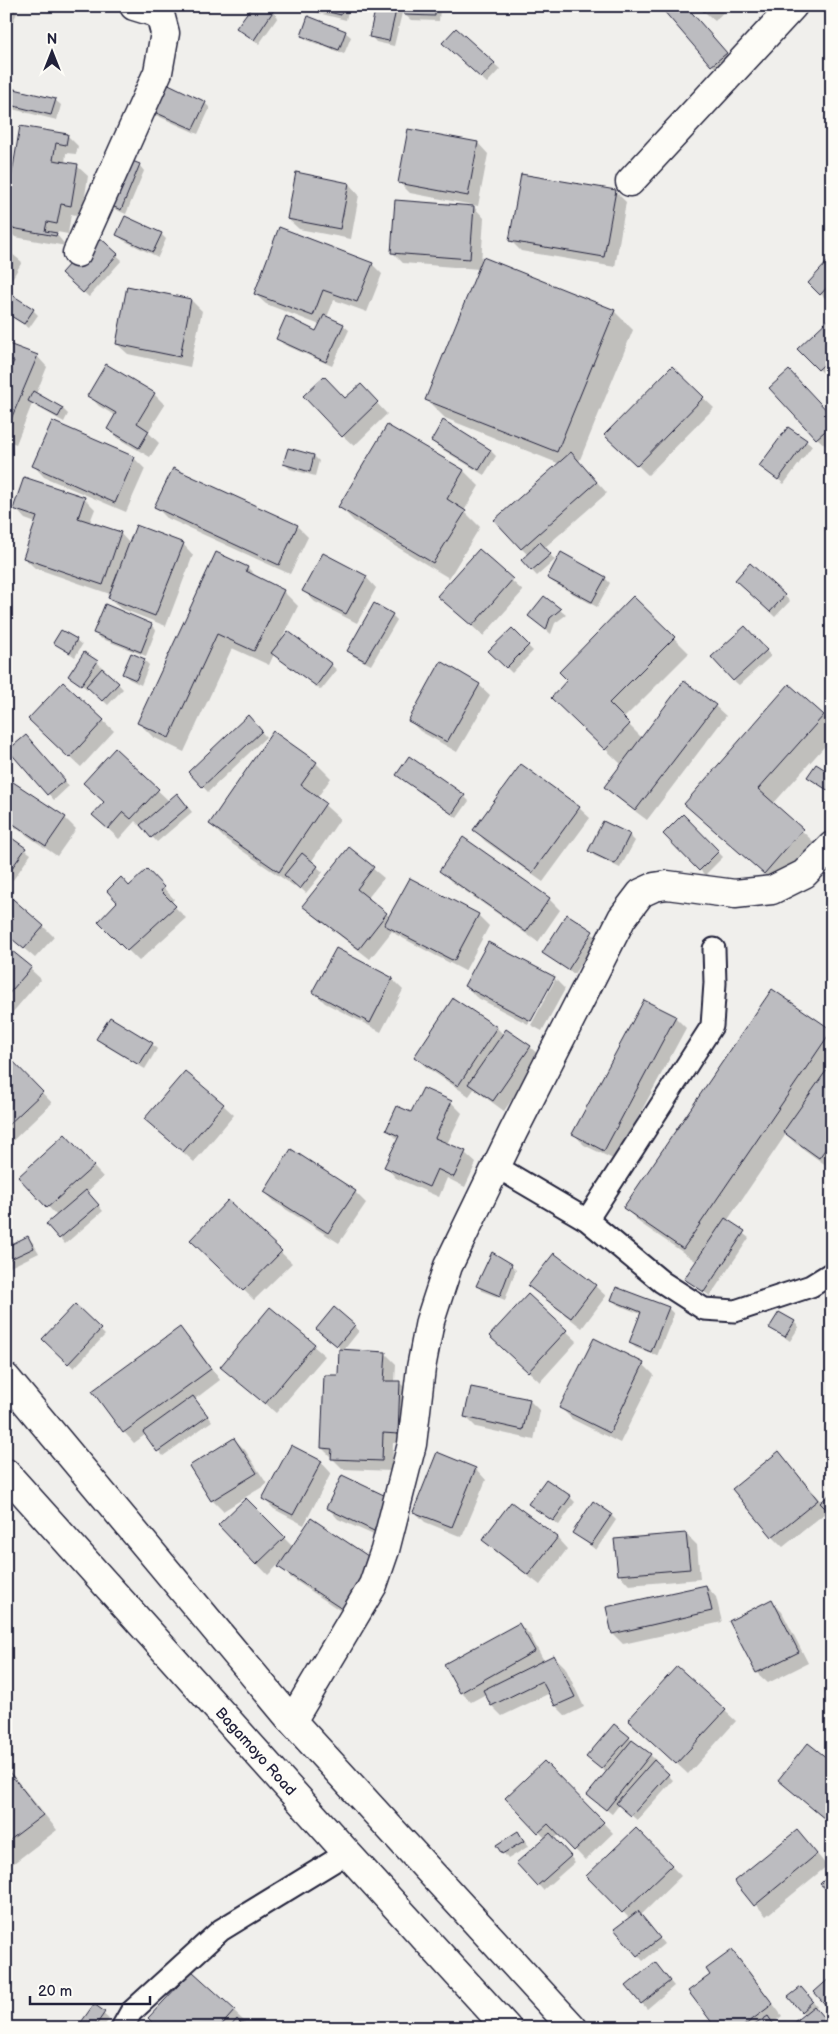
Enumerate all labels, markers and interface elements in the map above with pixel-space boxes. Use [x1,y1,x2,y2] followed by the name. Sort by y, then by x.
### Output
[28,28,78,78] north arrow
[47,31,57,48] text: N
[211,1704,300,1800] street label: Bagamoyo Road
[30,1974,150,2006] scale bar
[38,1982,72,2001] text: 20 m

